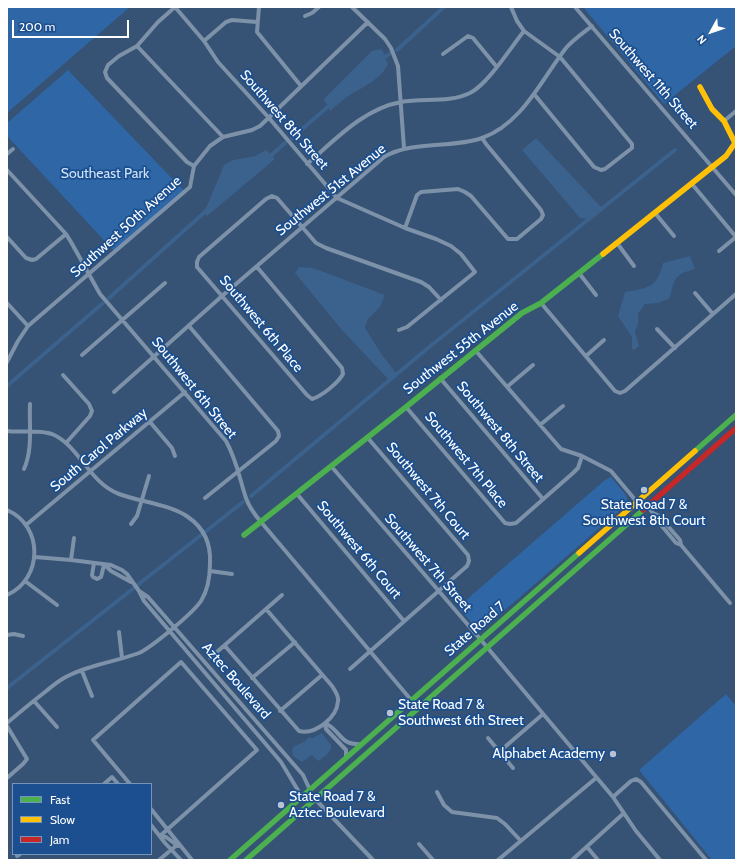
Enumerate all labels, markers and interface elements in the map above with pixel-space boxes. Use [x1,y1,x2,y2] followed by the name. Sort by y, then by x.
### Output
[14,12,131,38] scale bar
[691,12,731,52] north arrow
[19,19,55,34] text: 200 m
[605,26,701,132] street label: Southwest 11th Street
[694,32,710,47] text: N
[236,67,332,173] street label: Southwest 8th Street
[273,141,389,239] street label: Southwest 51st Avenue
[61,166,149,182] park label: Southeast Park
[67,173,185,281] street label: Southwest 50th Avenue
[216,272,306,376] street label: Southwest 6th Place
[400,298,522,398] street label: Southwest 55th Avenue
[148,334,240,442] street label: Southwest 6th Street
[453,378,547,486] street label: Southwest 8th Street
[47,405,151,495] street label: South Carol Parkway
[421,409,511,511] street label: Southwest 7th Place
[383,439,473,543] street label: Southwest 7th Court
[639,485,649,495] marker: State Road 7 & Southwest 8th Court
[583,497,705,530] place label: State Road 7 & Southwest 8th Court
[313,498,405,602] street label: Southwest 6th Court
[381,510,475,616] street label: Southwest 7th Street
[441,598,509,660] street label: State Road 7
[198,639,274,723] street label: Aztec Boulevard
[398,697,524,730] place label: State Road 7 & Southwest 6th Street
[385,708,395,718] marker: State Road 7 & Southwest 6th Street
[493,746,605,762] place label: Alphabet Academy
[608,749,618,759] marker: Alphabet Academy
[12,783,152,855] legend
[289,789,385,822] place label: State Road 7 & Aztec Boulevard
[50,792,70,807] text: Fast
[276,800,286,810] marker: State Road 7 & Aztec Boulevard
[50,812,75,827] text: Slow
[50,832,69,847] text: Jam

